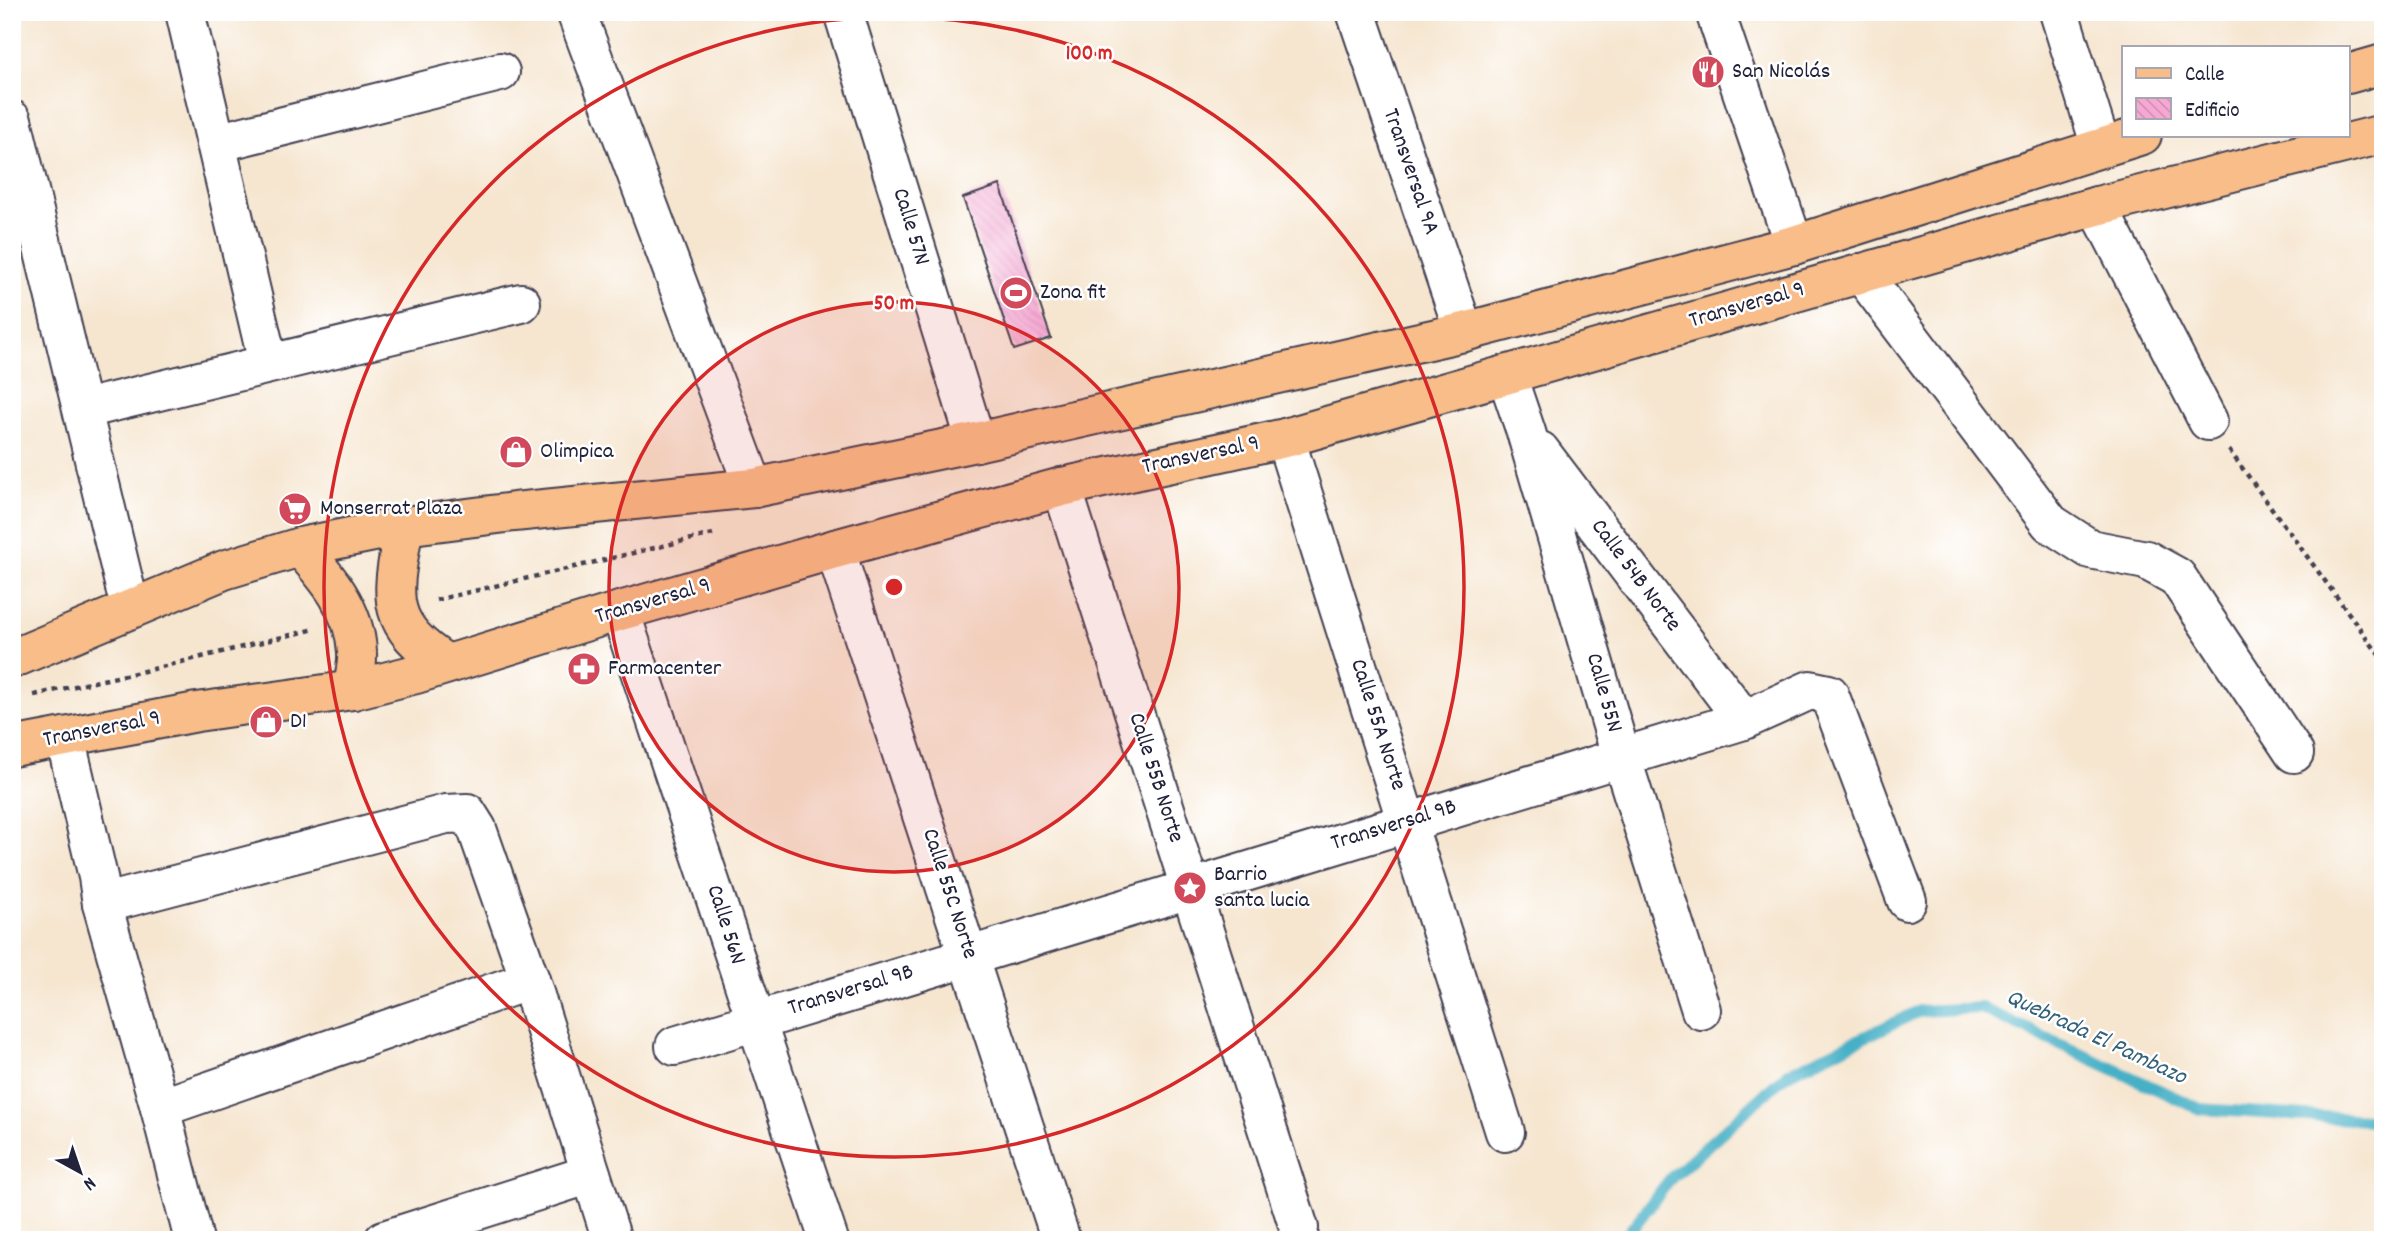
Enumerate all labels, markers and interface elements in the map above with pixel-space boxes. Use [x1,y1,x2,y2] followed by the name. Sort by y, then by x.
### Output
[1066,40,1112,70] text: 100 m
[2122,46,2350,136] legend
[1689,53,1727,91] restaurant icon: San Nicolás
[1732,56,1831,89] place label: San Nicolás
[2185,61,2224,91] text: Calle
[2185,97,2240,127] text: Edificio
[1373,105,1447,239] street label: Transversal 9A
[883,184,937,270] street label: Calle 57N
[997,274,1035,312] sports icon: Zona fit
[1685,274,1809,338] street label: Transversal 9
[1040,277,1106,310] place label: Zona fit
[874,290,914,320] text: 50 m
[1139,428,1263,484] street label: Transversal 9
[497,433,535,471] shop icon: Olimpica
[540,436,615,469] place label: Olimpica
[276,490,314,528] supermarket icon: Monserrat Plaza
[320,493,463,526] place label: Monserrat Plaza
[1582,513,1688,639] street label: Calle 54B Norte
[591,570,715,634] street label: Transversal 9
[882,575,906,599] centre of rings
[1576,649,1630,737] street label: Calle 55N
[565,650,603,688] pharmacy icon: Farmacenter
[608,653,722,686] place label: Farmacenter
[1340,655,1414,795] street label: Calle 55A Norte
[41,702,163,758] street label: Transversal 9
[247,703,285,741] shop icon: D1
[290,706,307,739] place label: D1
[1118,709,1192,847] street label: Calle 55B Norte
[1327,791,1461,861] street label: Transversal 9B
[912,825,986,963] street label: Calle 55C Norte
[1214,859,1310,918] place label: Barrio santa lucia
[1171,869,1209,907] place icon: Barrio santa lucia
[697,881,753,969] street label: Calle 56N
[784,956,918,1026] street label: Transversal 9B
[2000,981,2193,1095] water label: Quebrada El Pambazo
[46,1136,116,1206] north arrow
[76,1169,101,1196] text: N

